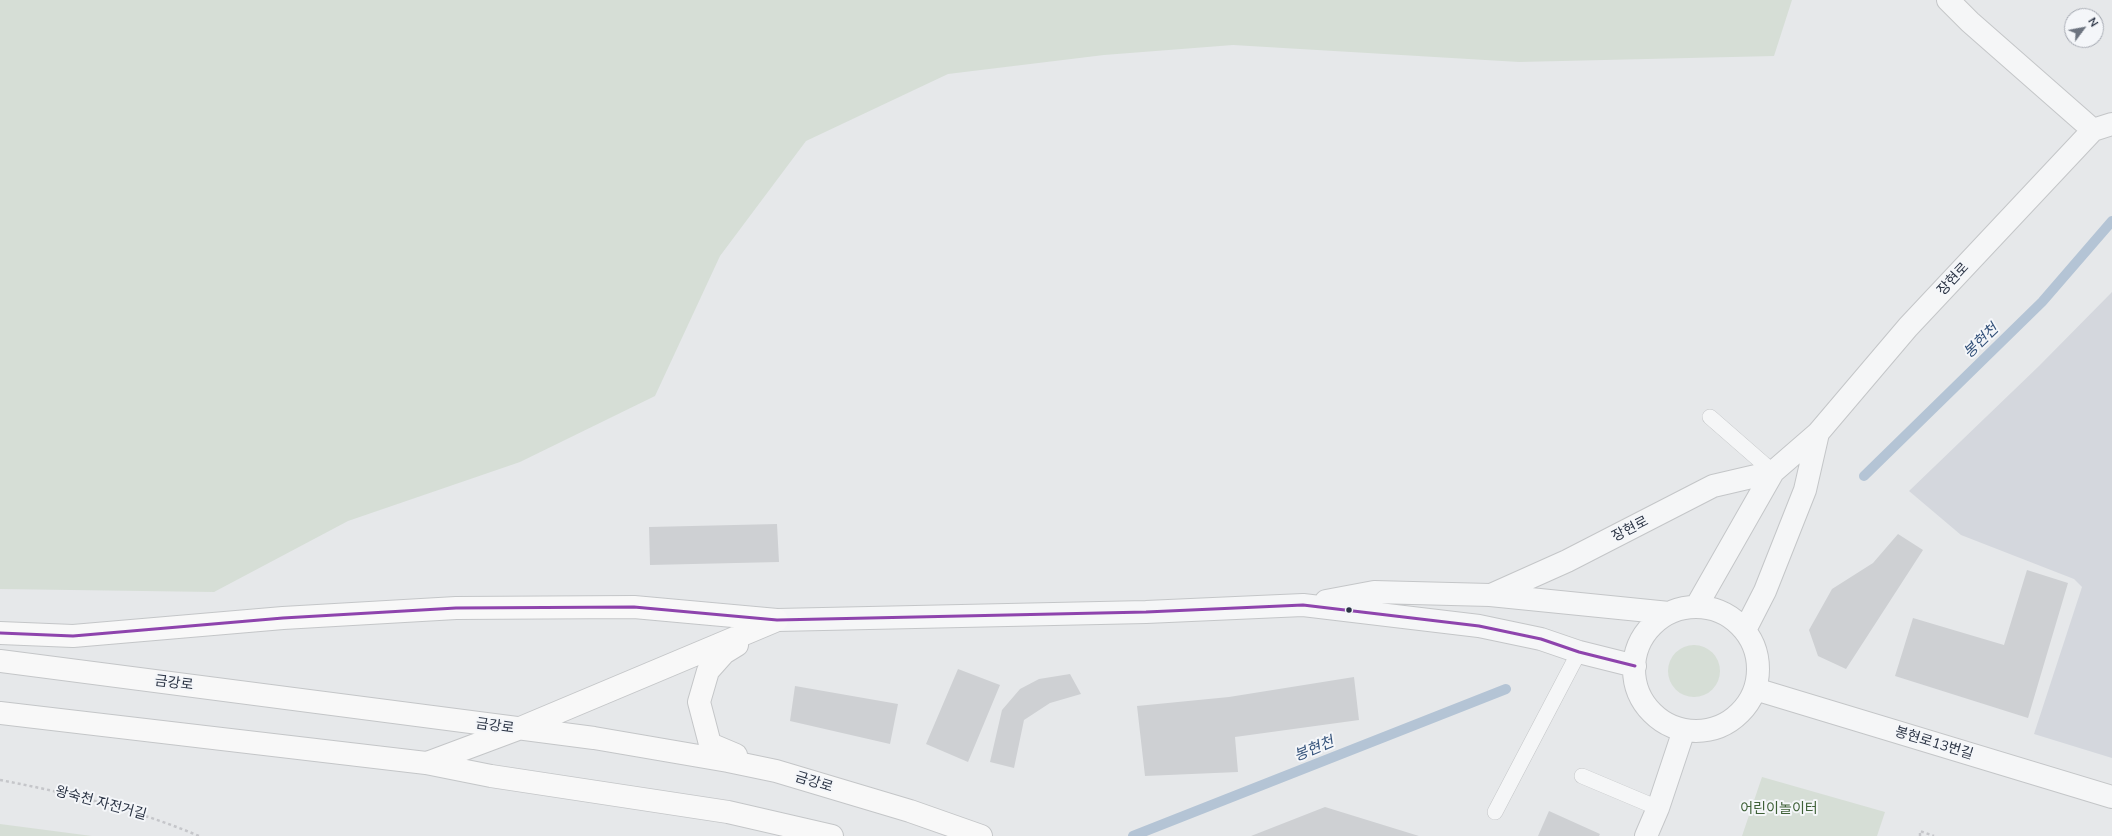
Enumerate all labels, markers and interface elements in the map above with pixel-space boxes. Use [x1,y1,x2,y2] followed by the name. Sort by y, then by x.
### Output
[2064,8,2104,48] north arrow
[2085,15,2101,29] text: N
[1934,259,1972,299] street label: 장현로
[1960,320,2002,362] water label: 봉현천
[1609,513,1651,545] street label: 장현로
[1344,605,1354,615] unlabelled marker
[154,672,194,694] street label: 금강로
[475,715,515,737] street label: 금강로
[1893,723,1975,763] street label: 봉현로13번길
[1291,733,1337,765] water label: 봉현천
[793,768,835,796] street label: 금강로
[54,783,148,823] street label: 왕숙천 자전거길
[1740,801,1818,817] park label: 어린이놀이터

